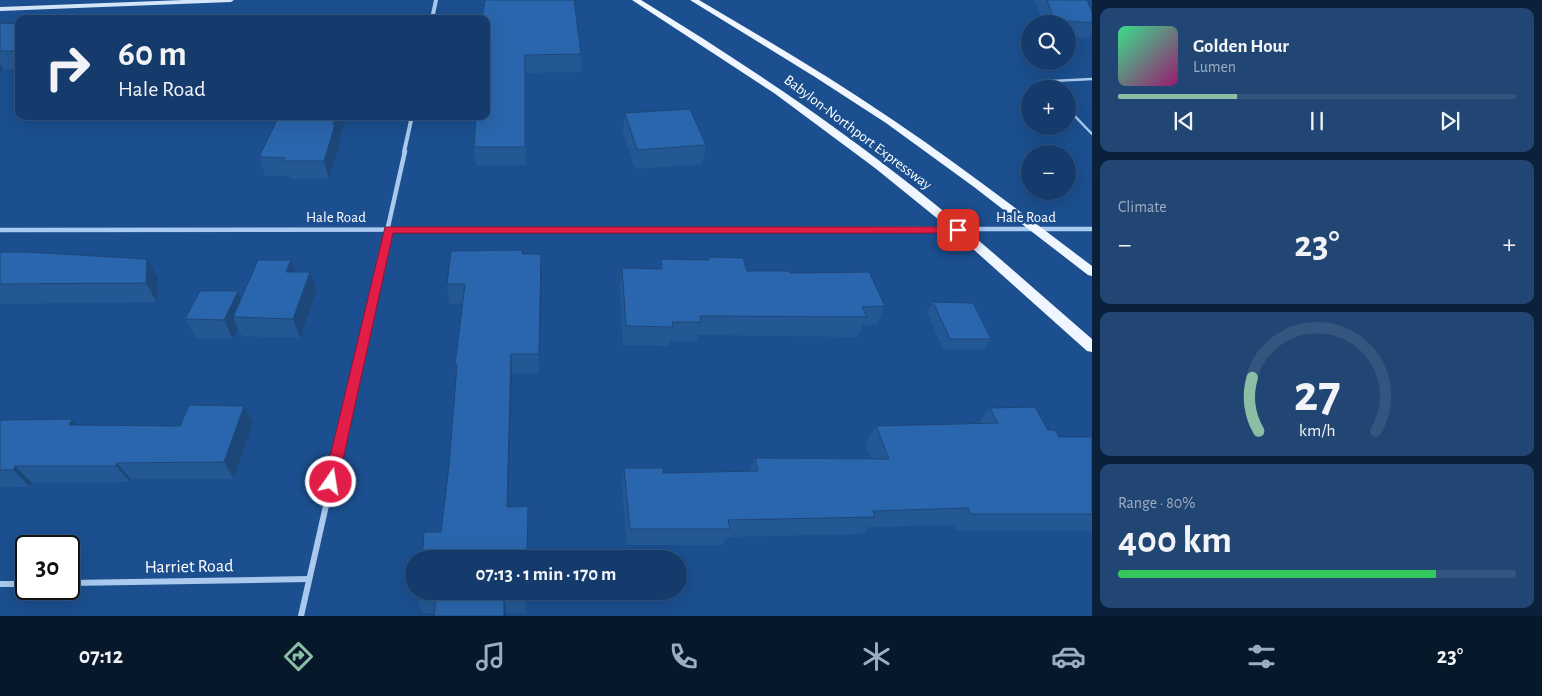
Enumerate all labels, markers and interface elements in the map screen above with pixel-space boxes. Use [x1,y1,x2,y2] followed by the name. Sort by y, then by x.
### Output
[1021,15,1076,200] map controls
[1021,15,1076,70] button: search
[35,35,100,100] icon: right
[118,37,187,72] text: 60 m
[1193,37,1289,56] text: Golden Hour
[1193,59,1236,75] text: Lumen
[781,72,935,193] street label: Babylon-Northport Expressway
[118,78,206,100] text: Hale Road
[1021,80,1076,135] button: +
[1170,107,1198,135] icon: previous
[1303,107,1331,135] icon: pause
[1436,107,1464,135] icon: next
[1021,145,1076,200] button: −
[1118,199,1167,215] text: Climate
[937,209,979,251] pin
[306,210,366,225] street label: Hale Road
[996,210,1056,225] street label: Hale Road
[944,216,972,244] icon: arrive
[1294,226,1340,264] text: 23°
[1118,231,1131,259] text: −
[1503,231,1516,259] text: +
[1294,368,1340,420] text: 27
[1299,422,1335,440] text: km/h
[304,455,356,507] position arrow
[1118,495,1195,511] text: Range · 80%
[1118,522,1232,560] text: 400 km
[15,535,80,600] speed limit sign: 30
[144,557,234,577] street label: Harriet Road
[476,565,616,584] text: 07:13 · 1 min · 170 m
[281,639,316,674] icon: directions
[473,639,508,674] icon: music
[666,639,701,674] icon: phone
[859,639,894,674] icon: climate
[1051,639,1086,674] icon: car
[1244,639,1279,674] icon: filters
[79,645,123,667] text: 07:12
[1437,645,1463,667] text: 23°

